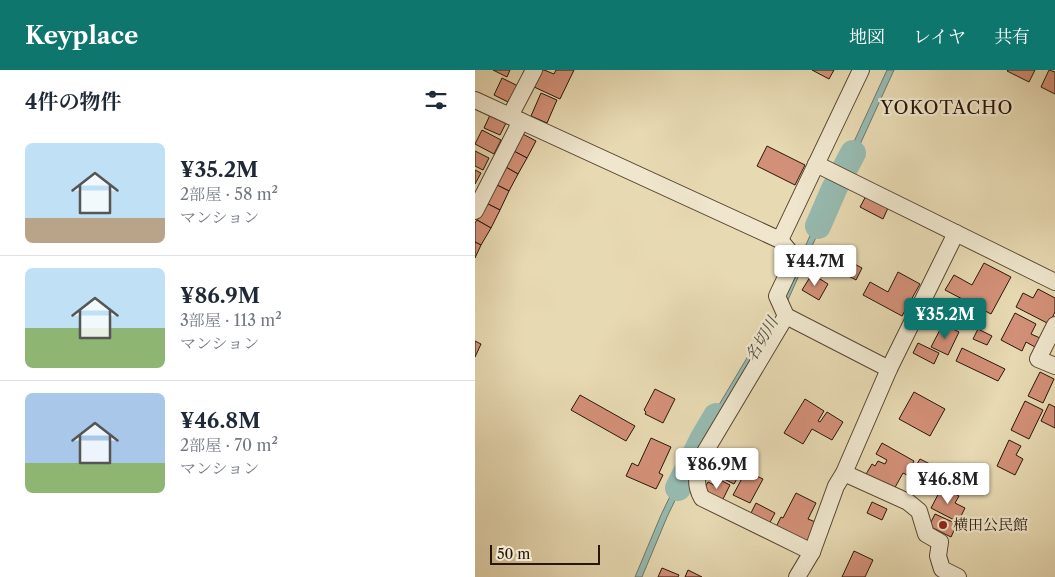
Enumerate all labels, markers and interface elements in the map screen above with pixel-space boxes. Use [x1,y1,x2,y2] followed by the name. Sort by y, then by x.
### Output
[25,21,138,50] text: Keyplace
[849,26,885,48] text: 地図
[913,26,966,48] text: レイヤ
[994,26,1030,48] text: 共有
[422,86,450,114] icon: filters
[25,89,121,114] text: 4件の物件
[880,97,1013,119] district label: YOKOTACHO
[180,157,258,182] text: ¥35.2M
[65,163,125,223] icon: home
[180,184,278,204] text: 2部屋 · 58 m²
[180,207,259,227] text: マンション
[774,244,856,287] pin: ¥44.7M
[785,251,845,271] text: ¥44.7M
[180,283,260,308] text: ¥86.9M
[65,288,125,348] icon: home
[904,298,986,340] pin: ¥35.2M
[915,304,975,324] text: ¥35.2M
[180,310,282,330] text: 3部屋 · 113 m²
[740,311,783,365] water label: 名切川
[180,333,259,353] text: マンション
[180,408,260,433] text: ¥46.8M
[65,413,125,473] icon: home
[180,435,278,455] text: 2部屋 · 70 m²
[676,448,758,490] pin: ¥86.9M
[687,454,747,474] text: ¥86.9M
[180,458,259,478] text: マンション
[907,462,989,505] pin: ¥46.8M
[917,469,979,489] text: ¥46.8M
[953,515,1028,534] place label: 横田公民館
[937,519,949,531] marker: 横田公民館
[490,542,600,565] scale bar
[497,545,530,563] text: 50 m

